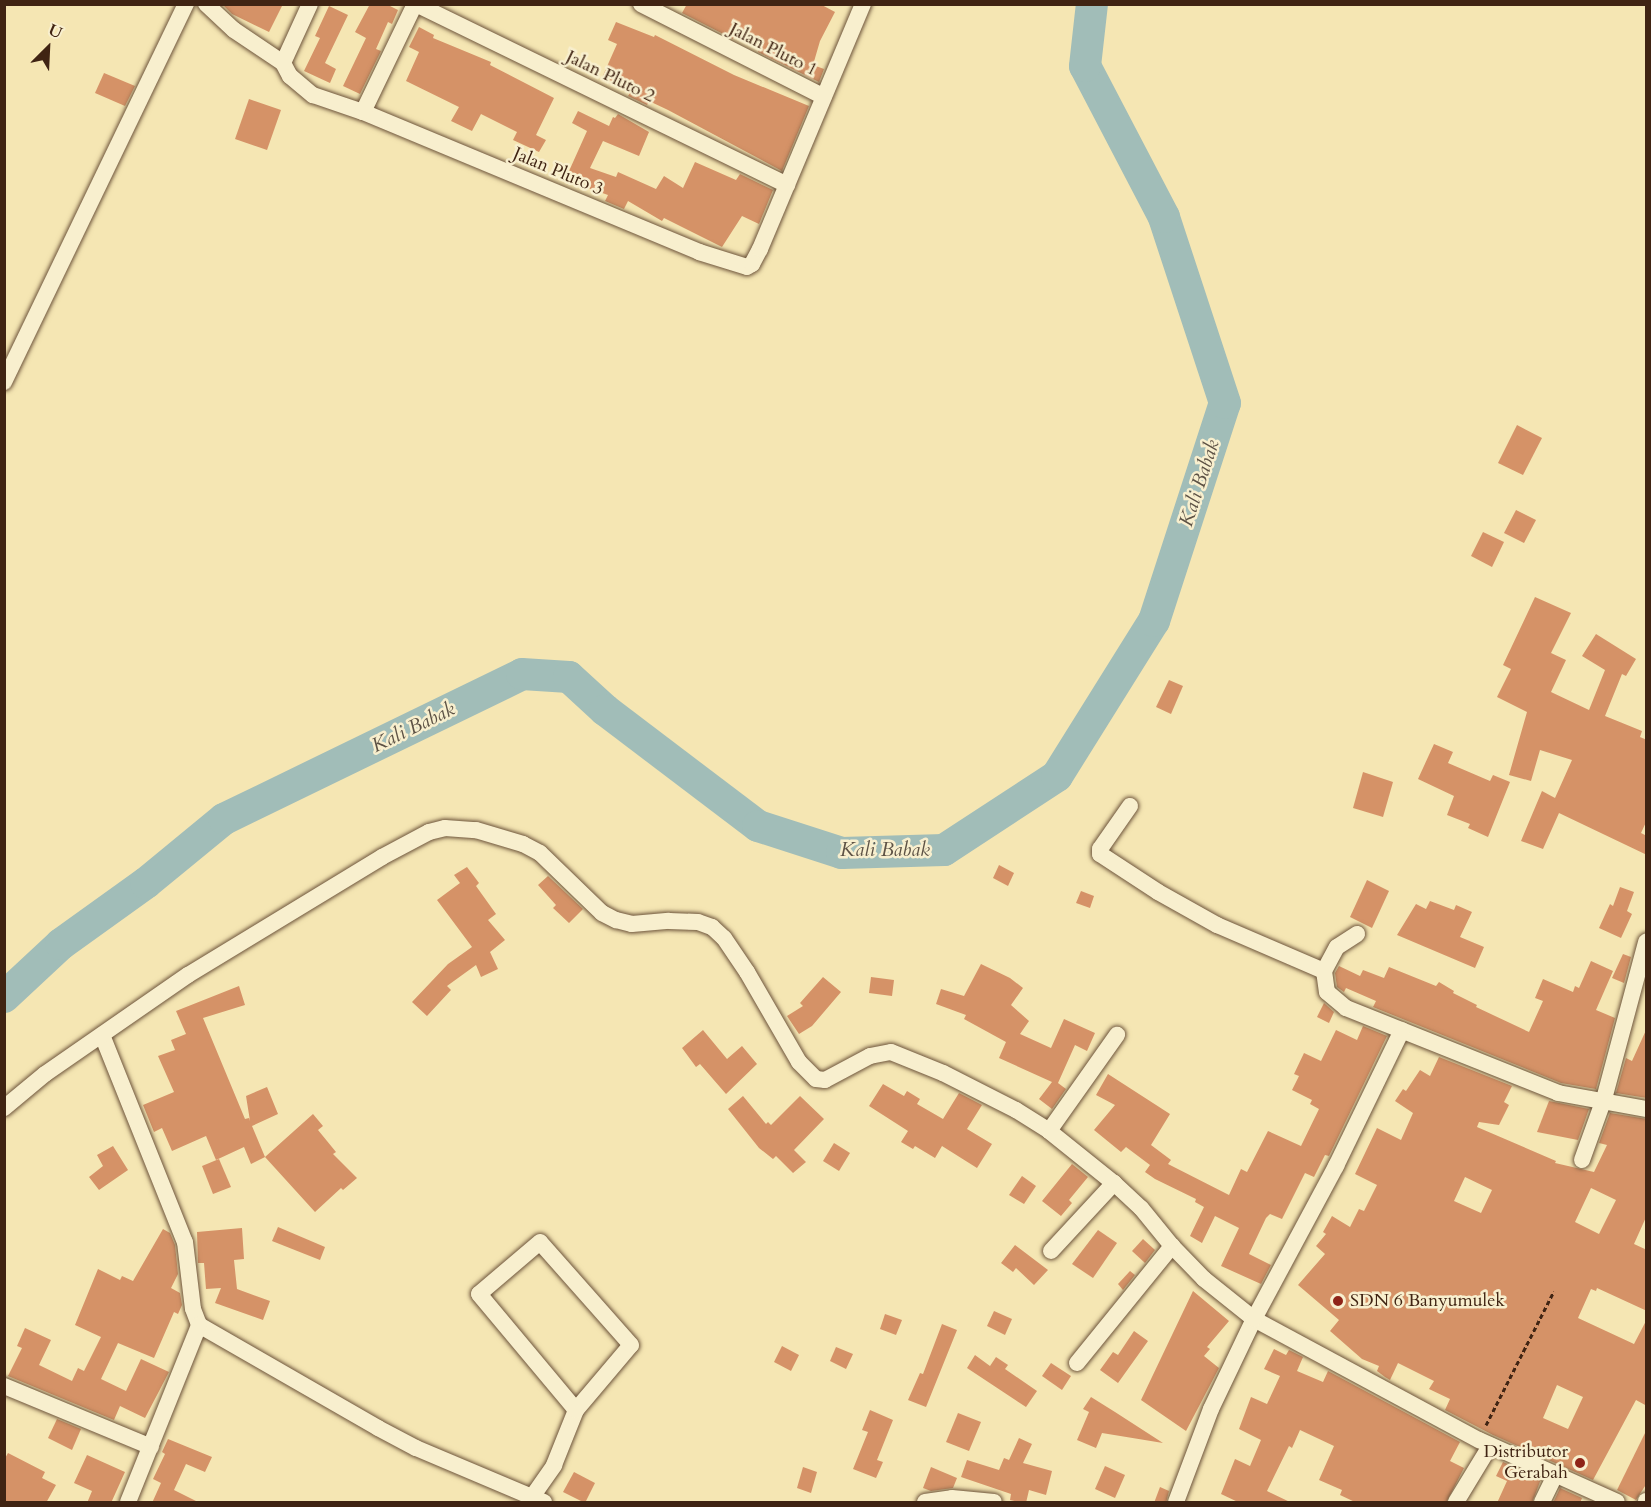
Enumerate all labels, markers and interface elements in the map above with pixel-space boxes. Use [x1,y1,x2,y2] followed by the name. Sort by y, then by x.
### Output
[18,18,78,78] north arrow
[45,19,66,44] text: U
[725,19,821,81] street label: Jalan Pluto 1
[562,46,658,108] street label: Jalan Pluto 2
[510,143,606,201] street label: Jalan Pluto 3
[1174,436,1224,530] water label: Kali Babak
[367,696,459,758] water label: Kali Babak
[840,837,930,861] water label: Kali Babak
[1350,1290,1505,1312] place label: SDN 6 Banyumulek
[1331,1294,1345,1308] marker: SDN 6 Banyumulek
[1483,1442,1568,1484] place label: Distributor Gerabah
[1573,1456,1587,1470] marker: Distributor Gerabah

